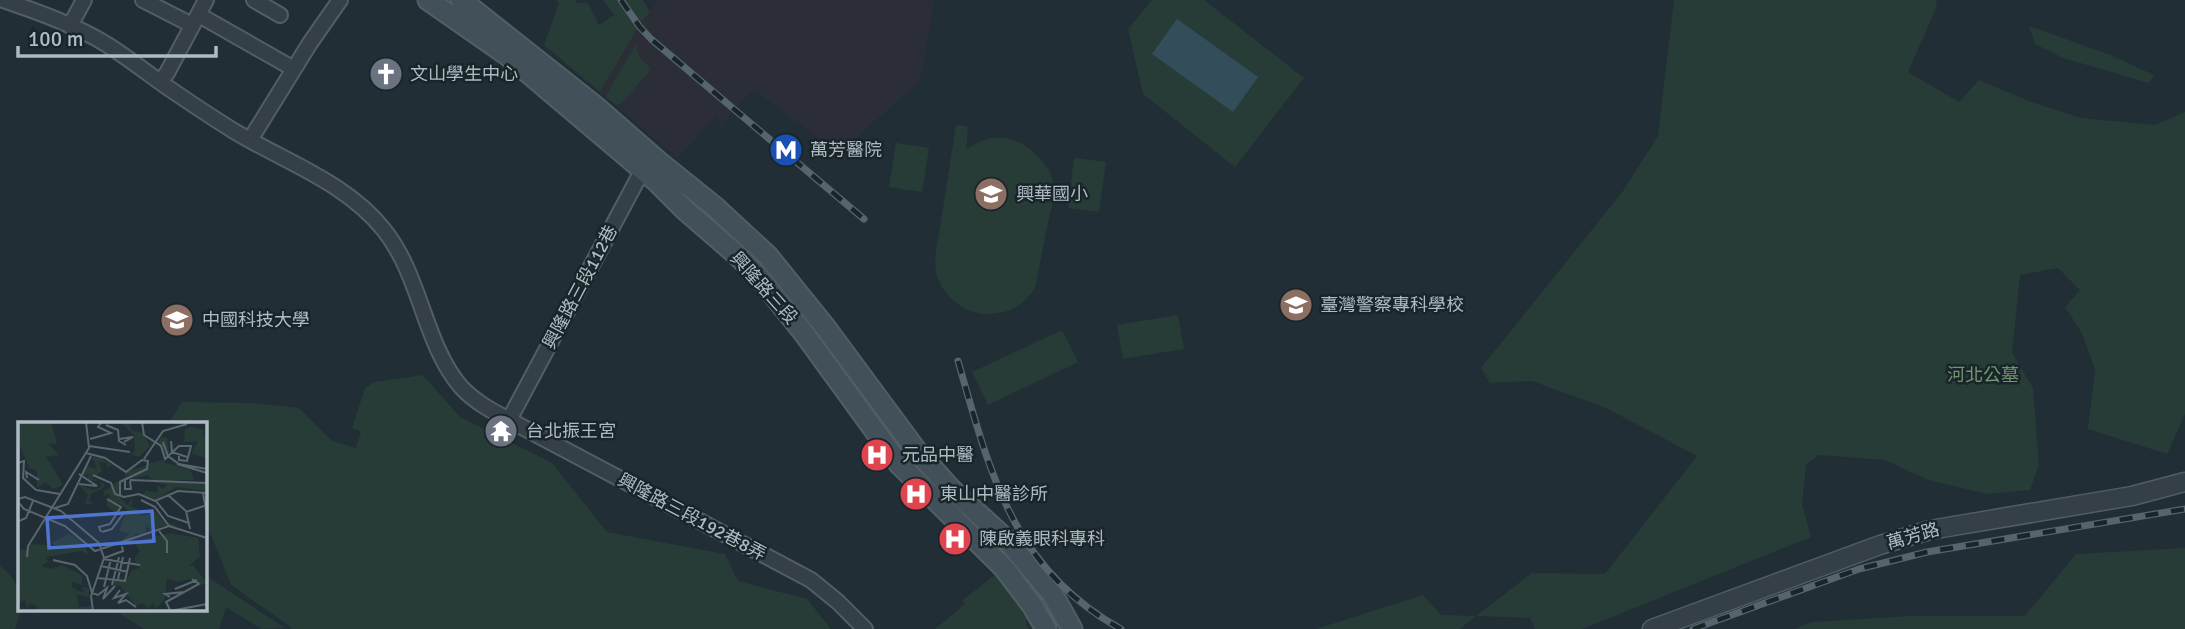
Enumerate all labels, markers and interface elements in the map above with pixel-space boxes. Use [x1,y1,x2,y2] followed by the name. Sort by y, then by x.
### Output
[18,14,215,58] scale bar
[28,26,83,52] text: 100 m
[367,55,405,93] church icon: 文山學生中心
[410,63,518,85] place label: 文山學生中心
[767,131,805,169] metro station icon: 萬芳醫院
[810,139,882,161] place label: 萬芳醫院
[972,175,1010,213] school or university icon: 興華國小
[1016,183,1088,205] place label: 興華國小
[538,221,622,353] street label: 興隆路三段112巷
[726,247,802,329] street label: 興隆路三段
[1277,286,1315,324] school or university icon: 臺灣警察專科學校
[1320,294,1464,316] place label: 臺灣警察專科學校
[158,301,196,339] school or university icon: 中國科技大學
[202,309,310,331] place label: 中國科技大學
[1947,364,2019,386] park label: 河北公墓
[482,412,520,450] temple icon: 台北振王宮
[526,420,616,442] place label: 台北振王宮
[18,422,206,612] inset map
[858,436,896,474] hospital icon: 元品中醫
[902,444,974,466] place label: 元品中醫
[614,469,770,565] street label: 興隆路三段192巷8弄
[897,475,935,513] hospital icon: 東山中醫診所
[940,483,1048,505] place label: 東山中醫診所
[1884,518,1942,554] street label: 萬芳路
[936,520,974,558] hospital icon: 陳啟義眼科專科
[979,528,1105,550] place label: 陳啟義眼科專科

